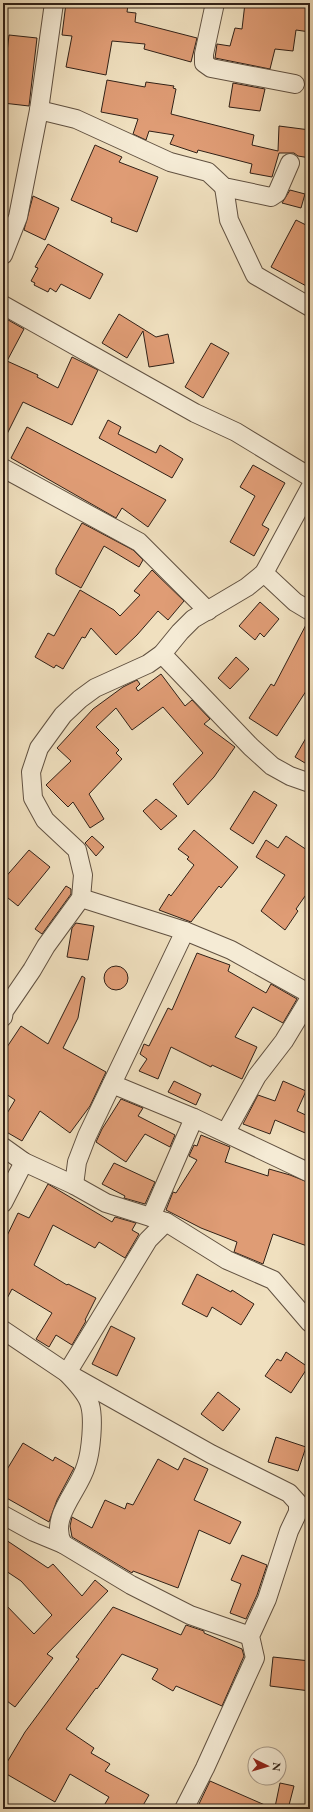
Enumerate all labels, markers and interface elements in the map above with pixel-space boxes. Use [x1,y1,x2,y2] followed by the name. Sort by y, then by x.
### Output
[247,1746,287,1786] north arrow
[270,1762,284,1772] text: N

